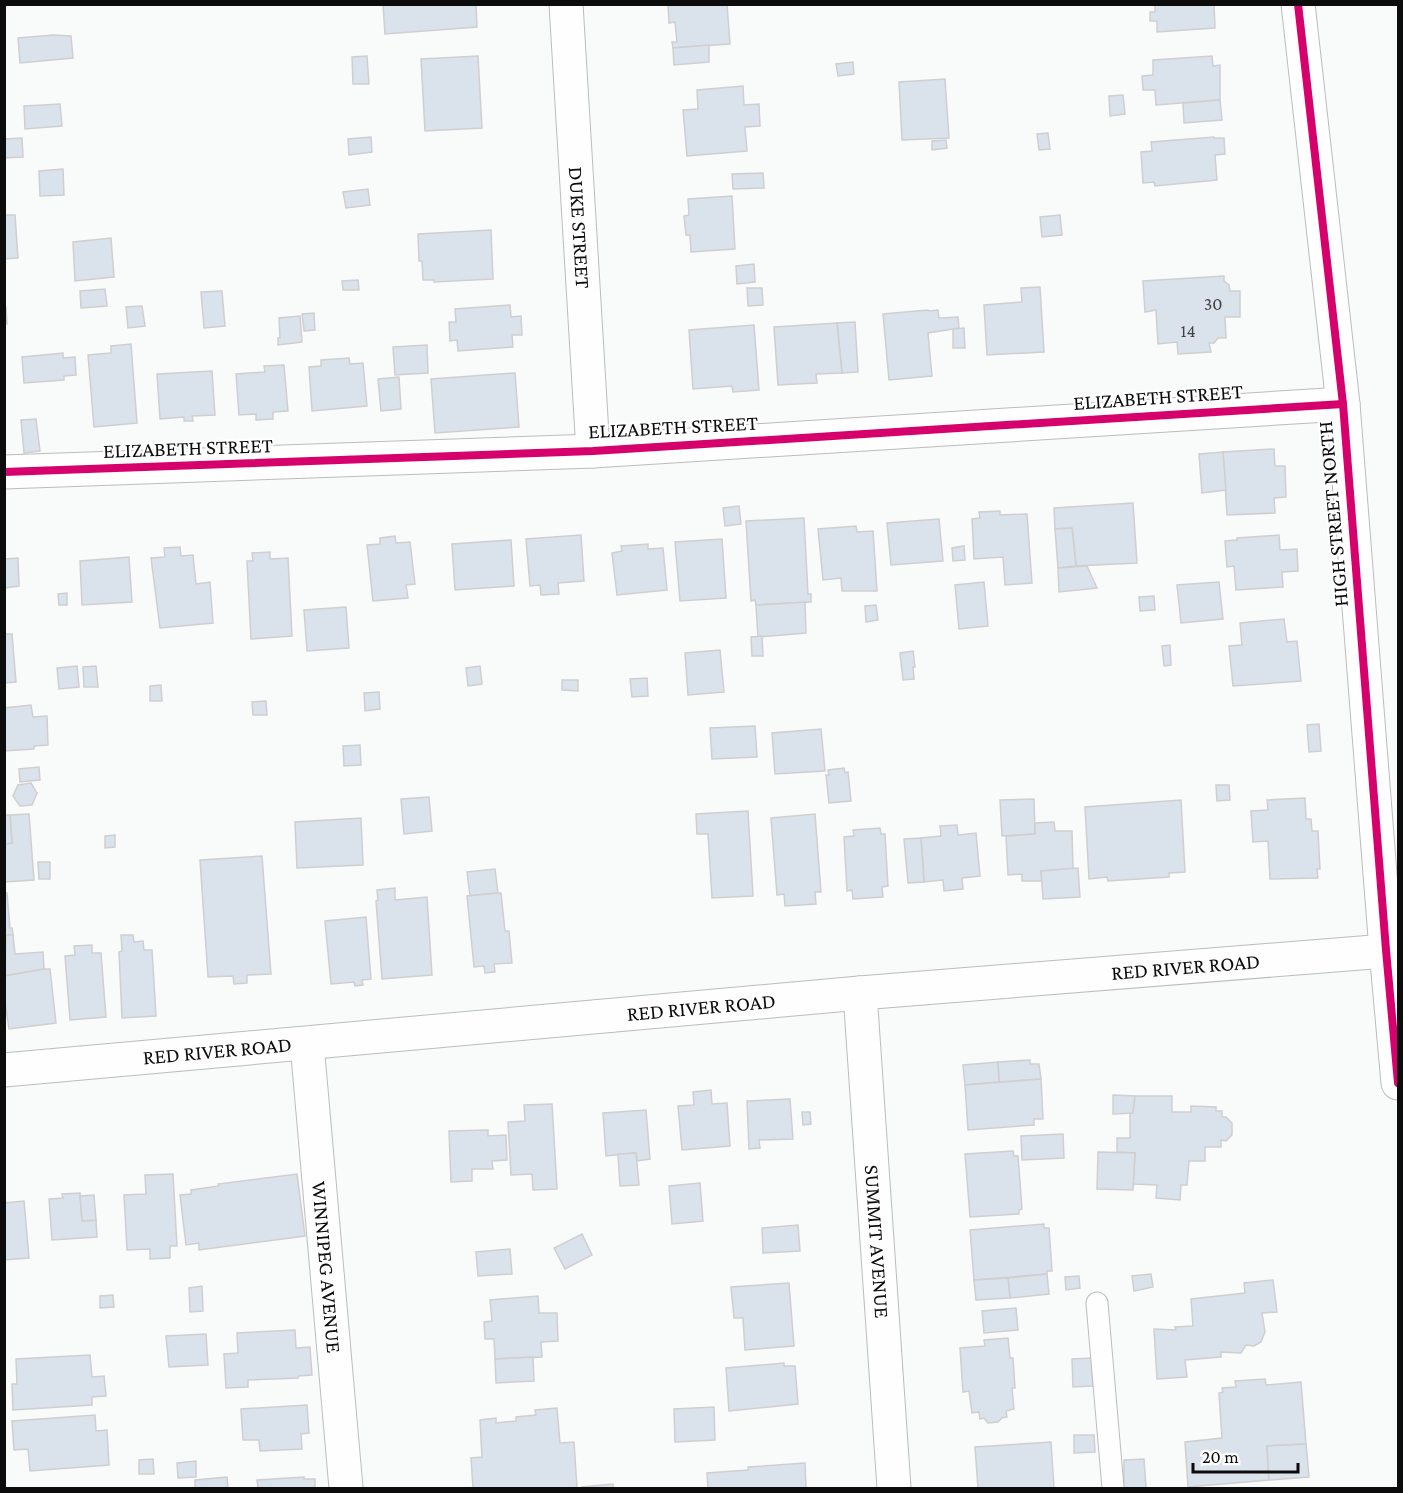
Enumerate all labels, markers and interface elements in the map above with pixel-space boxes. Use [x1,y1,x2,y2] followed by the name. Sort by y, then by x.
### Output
[564,166,595,290] street label: DUKE STREET
[1204,294,1222,314] house number: 30
[1180,321,1196,341] house number: 14
[1072,379,1244,415] street label: ELIZABETH STREET
[587,411,759,443] street label: ELIZABETH STREET
[1313,420,1353,608] street label: HIGH STREET NORTH
[103,433,274,463] street label: ELIZABETH STREET
[1110,949,1261,985] street label: RED RIVER ROAD
[626,989,777,1026] street label: RED RIVER ROAD
[142,1032,293,1069] street label: RED RIVER ROAD
[860,1164,894,1319] street label: SUMMIT AVENUE
[307,1180,346,1354] street label: WINNIPEG AVENUE
[1193,1436,1298,1474] scale bar
[1202,1447,1239,1467] text: 20 m

